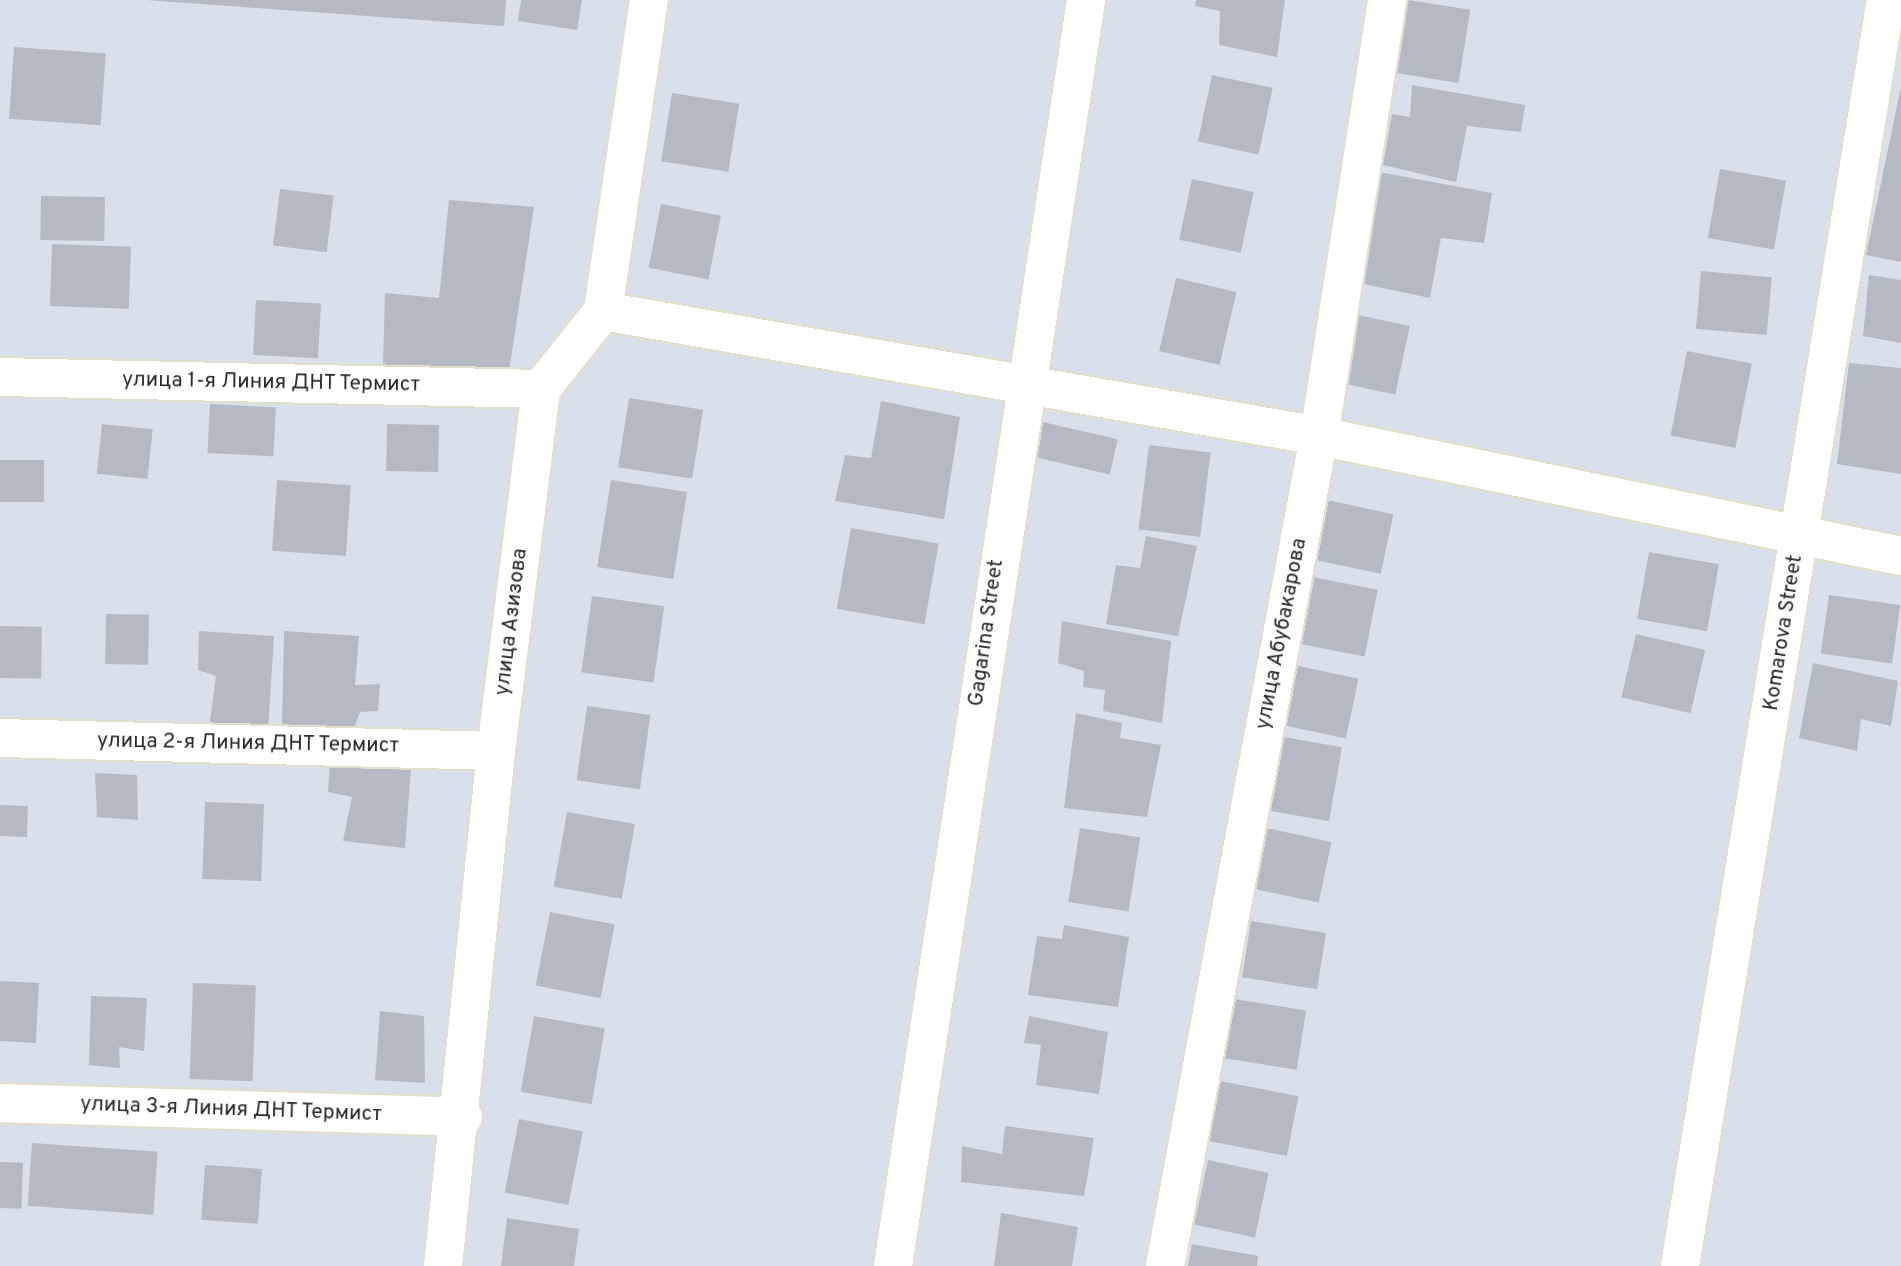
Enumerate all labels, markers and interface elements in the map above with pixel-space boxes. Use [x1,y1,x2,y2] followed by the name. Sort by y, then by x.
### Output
[121,368,421,398] street label: улица 1-я Линия ДНТ Термист
[1251,536,1313,732] street label: улица Абубакарова
[490,546,534,698] street label: улица Азизова
[1759,553,1809,713] street label: Komarova Street
[964,558,1010,708] street label: Gagarina Street
[96,729,400,759] street label: улица 2-я Линия ДНТ Термист
[79,1092,383,1128] street label: улица 3-я Линия ДНТ Термист

